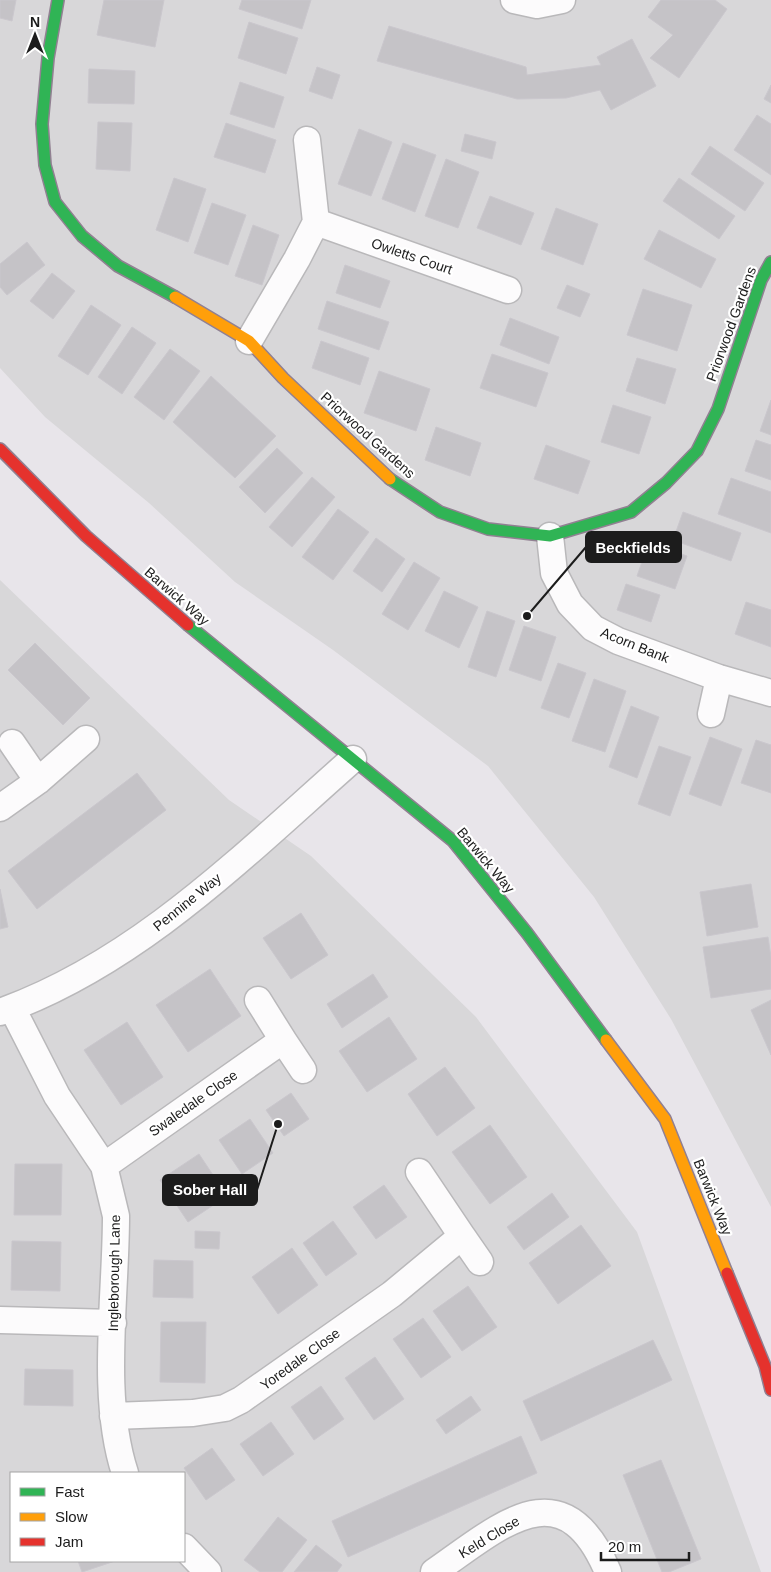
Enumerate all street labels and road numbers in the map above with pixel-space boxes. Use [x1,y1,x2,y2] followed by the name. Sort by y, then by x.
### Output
[369,235,455,277] street label: Owletts Court
[703,265,759,383] street label: Priorwood Gardens
[318,389,418,481] street label: Priorwood Gardens
[141,564,213,628] street label: Barwick Way
[598,624,672,666] street label: Acorn Bank
[454,824,518,896] street label: Barwick Way
[150,870,224,934] street label: Pennine Way
[146,1066,240,1139] street label: Swaledale Close
[691,1157,735,1237] street label: Barwick Way
[105,1214,123,1332] street label: Ingleborough Lane
[257,1325,343,1393] street label: Yoredale Close
[456,1513,522,1561] street label: Keld Close

